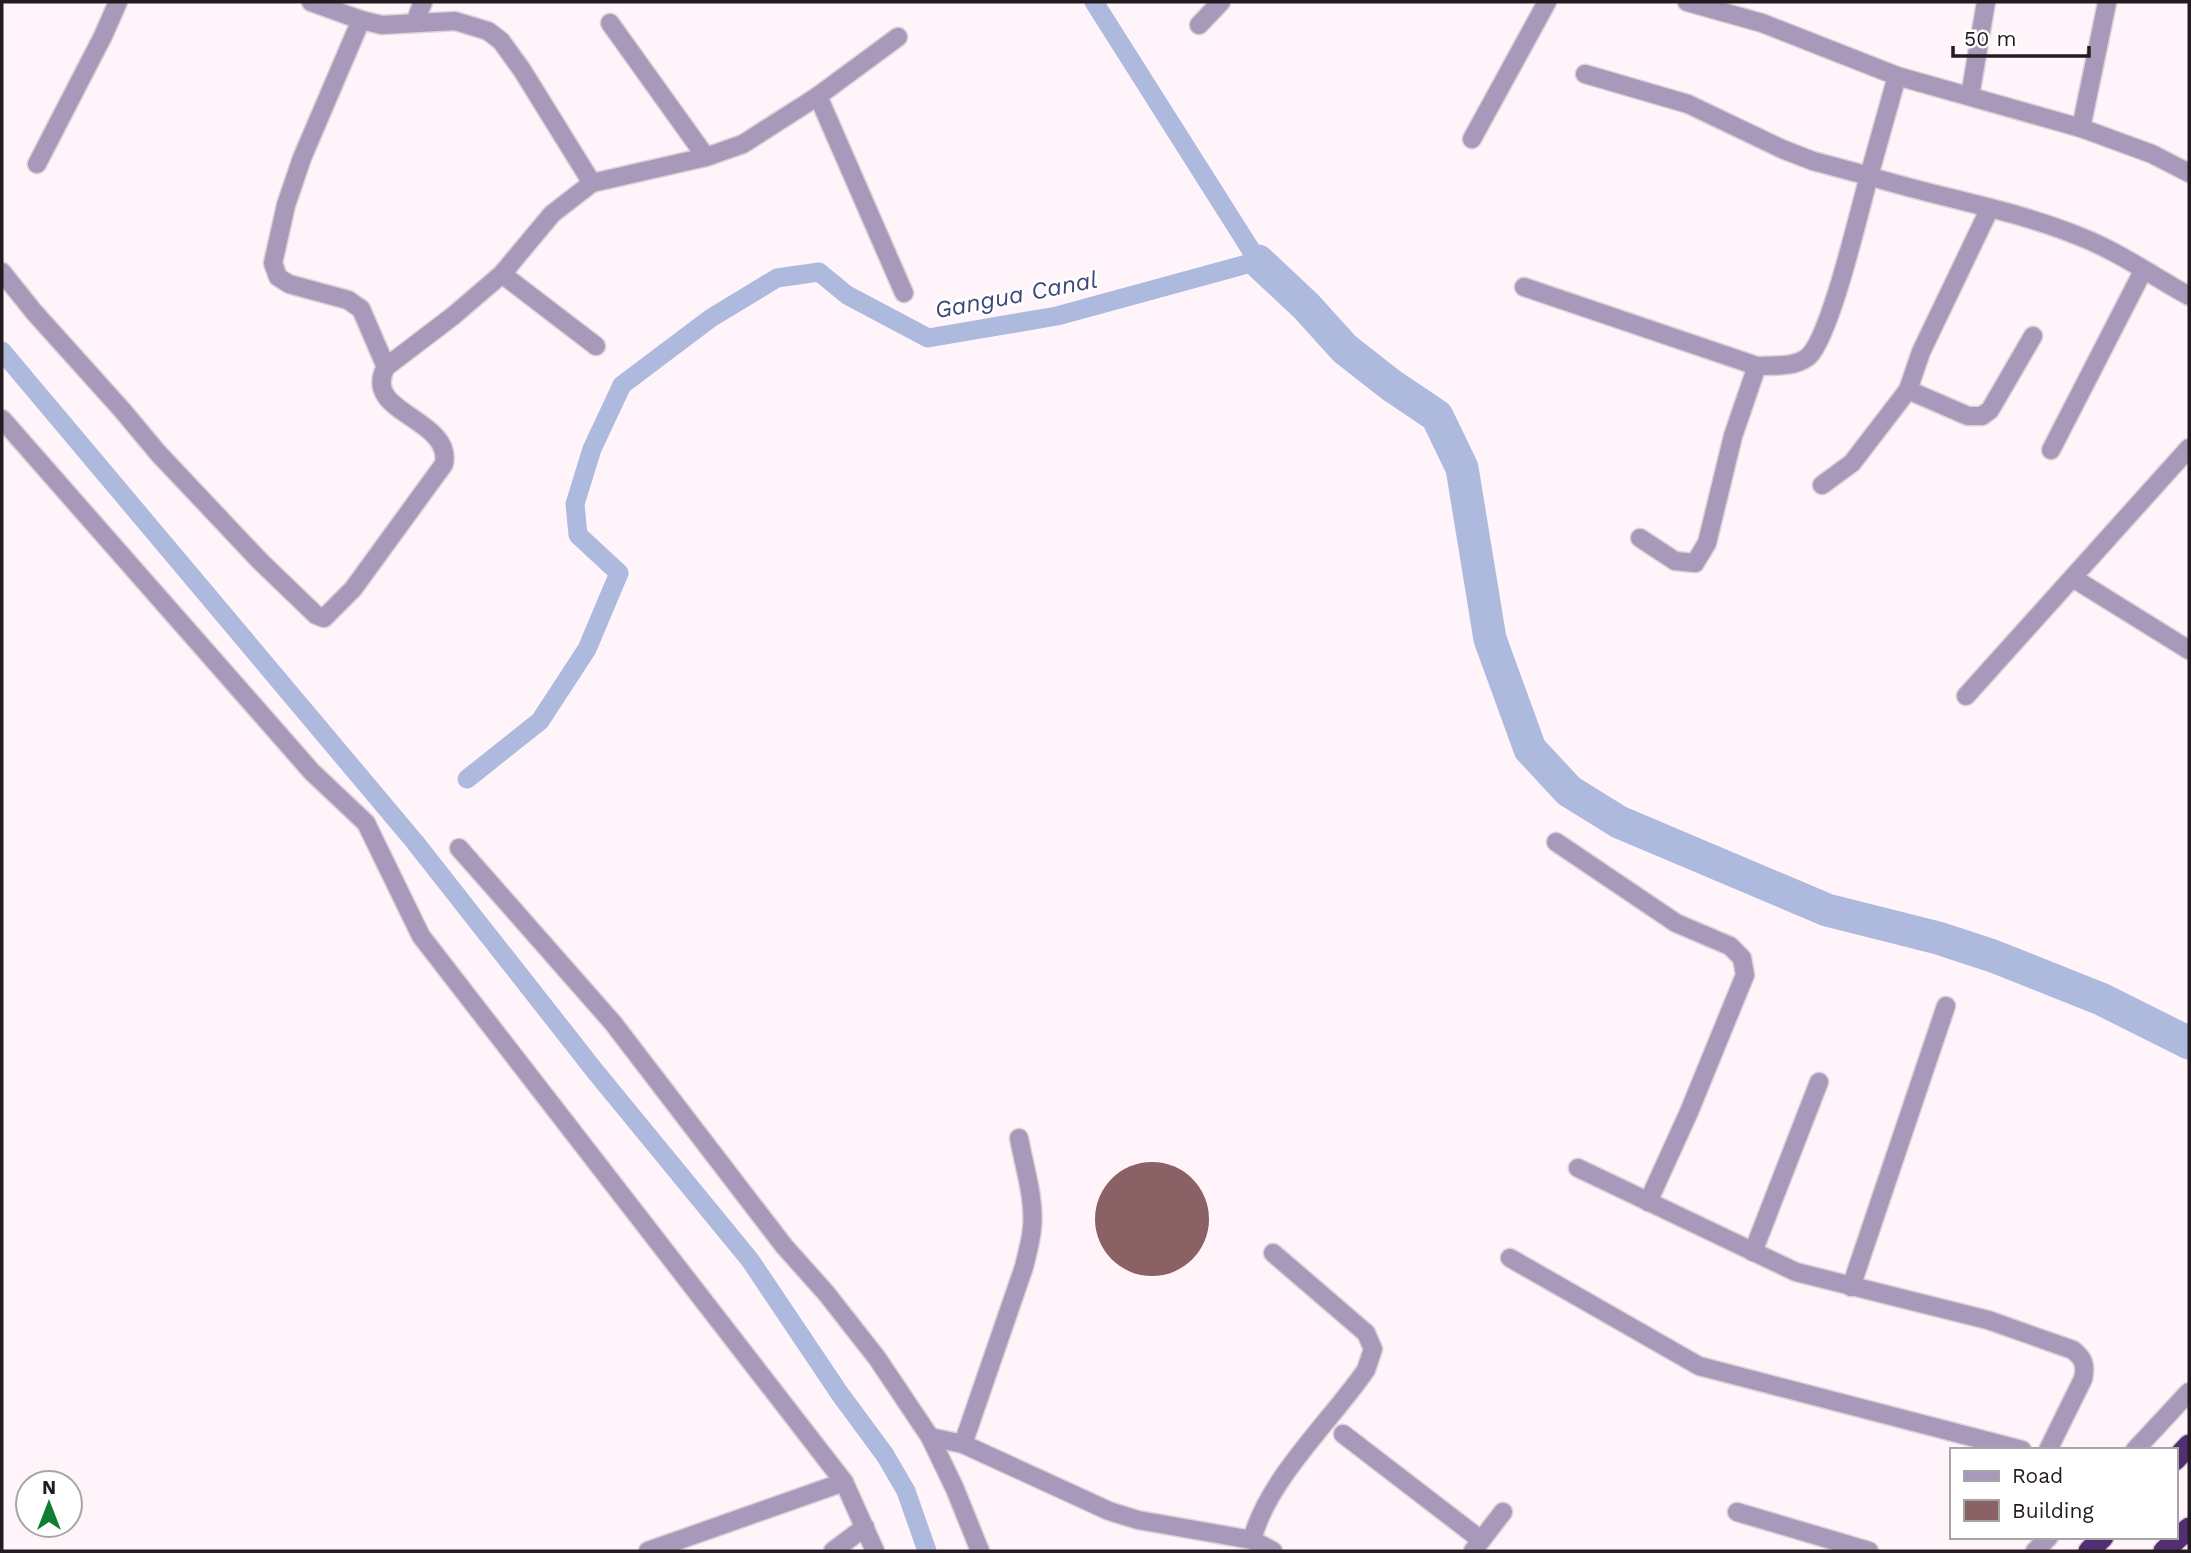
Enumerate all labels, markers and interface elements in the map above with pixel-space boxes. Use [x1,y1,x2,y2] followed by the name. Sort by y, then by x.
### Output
[1953,14,2090,58] scale bar
[1964,26,2016,51] text: 50 m
[932,265,1100,325] water label: Gangua Canal
[1950,1448,2177,1539] legend
[2012,1463,2063,1488] text: Road
[14,1469,84,1539] north arrow
[42,1476,56,1499] text: N
[2012,1498,2094,1523] text: Building

